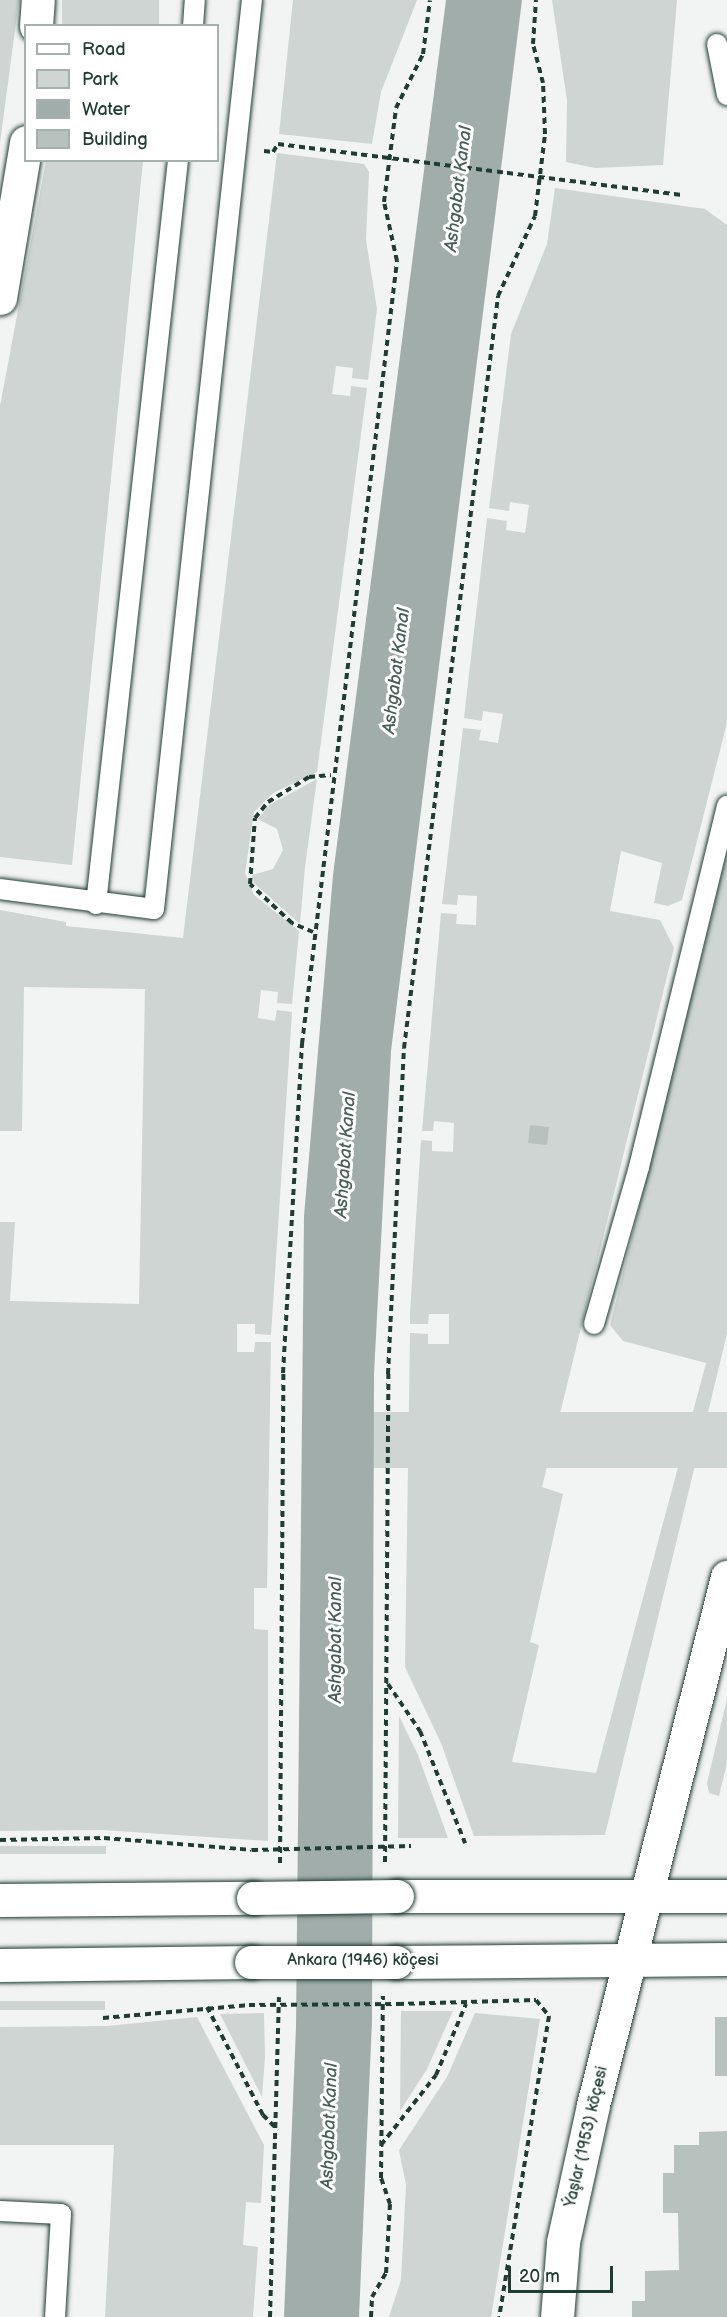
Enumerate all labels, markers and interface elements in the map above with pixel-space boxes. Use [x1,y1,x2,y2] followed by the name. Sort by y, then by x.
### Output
[24,24,219,162] legend
[82,39,126,60] text: Road
[82,69,118,90] text: Park
[82,99,130,120] text: Water
[441,125,477,253] water label: Ashgabat Kanal
[82,129,148,150] text: Building
[379,607,415,735] water label: Ashgabat Kanal
[331,1091,361,1219] water label: Ashgabat Kanal
[325,1577,347,1703] water label: Ashgabat Kanal
[287,1951,439,1971] street label: Ankara (1946) köçesi
[317,2063,343,2189] water label: Ashgabat Kanal
[561,2065,613,2209] street label: Ýaşlar (1953) köçesi
[511,2254,616,2292] scale bar
[519,2266,560,2287] text: 20 m

